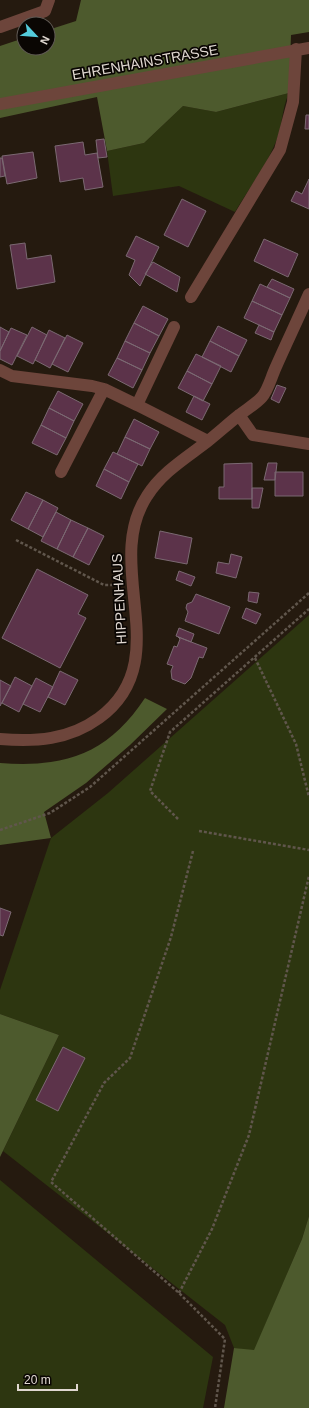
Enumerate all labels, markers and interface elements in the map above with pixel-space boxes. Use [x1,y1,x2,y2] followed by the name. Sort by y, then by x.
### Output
[16,16,56,56] north arrow
[38,34,52,47] text: N
[71,41,219,83] street label: EHRENHAINSTRASSE
[109,553,129,645] street label: HIPPENHAUS
[18,1366,77,1392] scale bar
[24,1373,51,1387] text: 20 m

